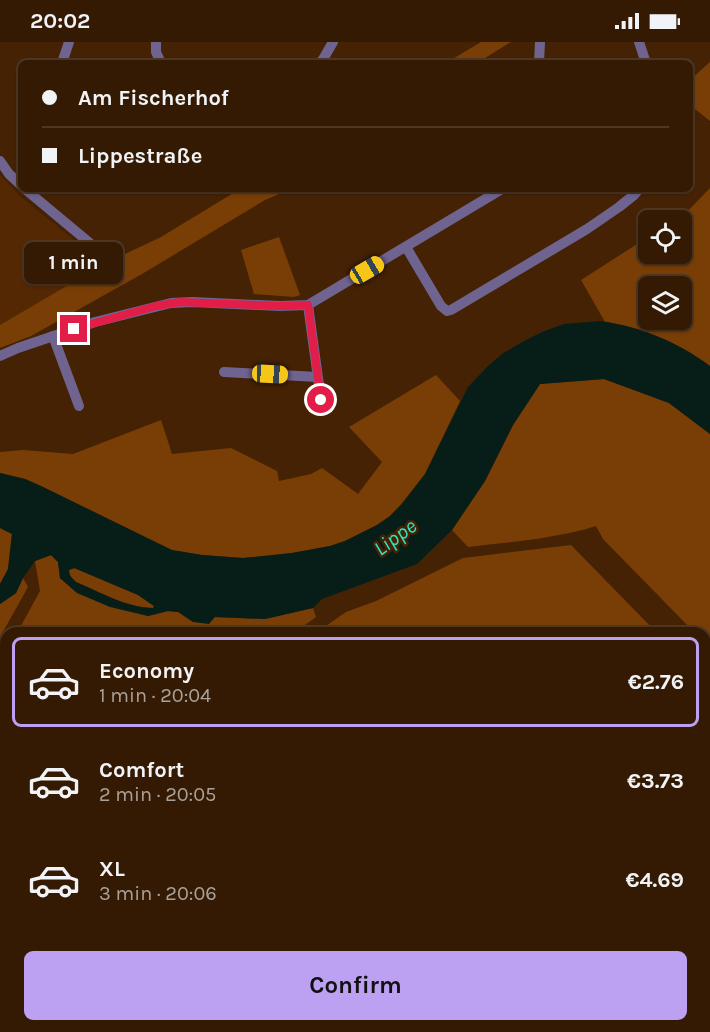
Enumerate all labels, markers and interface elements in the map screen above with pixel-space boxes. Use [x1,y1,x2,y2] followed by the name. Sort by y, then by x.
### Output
[30,8,90,34] text: 20:02
[78,85,229,111] text: Am Fischerhof
[78,143,202,169] text: Lippestraße
[638,210,692,330] map controls
[638,210,692,264] button: locate
[25,242,124,284] callout: 1 min
[48,251,99,274] text: 1 min
[347,253,387,287] car
[638,276,692,330] button: layers
[60,315,87,342] route end
[252,364,288,384] car
[307,386,334,413] route start
[369,513,421,560] water label: Lippe
[27,655,81,709] icon: car
[99,658,194,684] text: Economy
[628,669,684,695] text: €2.76
[99,684,211,707] text: 1 min · 20:04
[27,754,81,808] icon: car
[99,757,184,783] text: Comfort
[627,768,684,794] text: €3.73
[99,783,216,806] text: 2 min · 20:05
[27,853,81,907] icon: car
[99,856,125,882] text: XL
[625,867,684,893] text: €4.69
[99,882,217,905] text: 3 min · 20:06
[24,951,687,1020] button: Confirm

